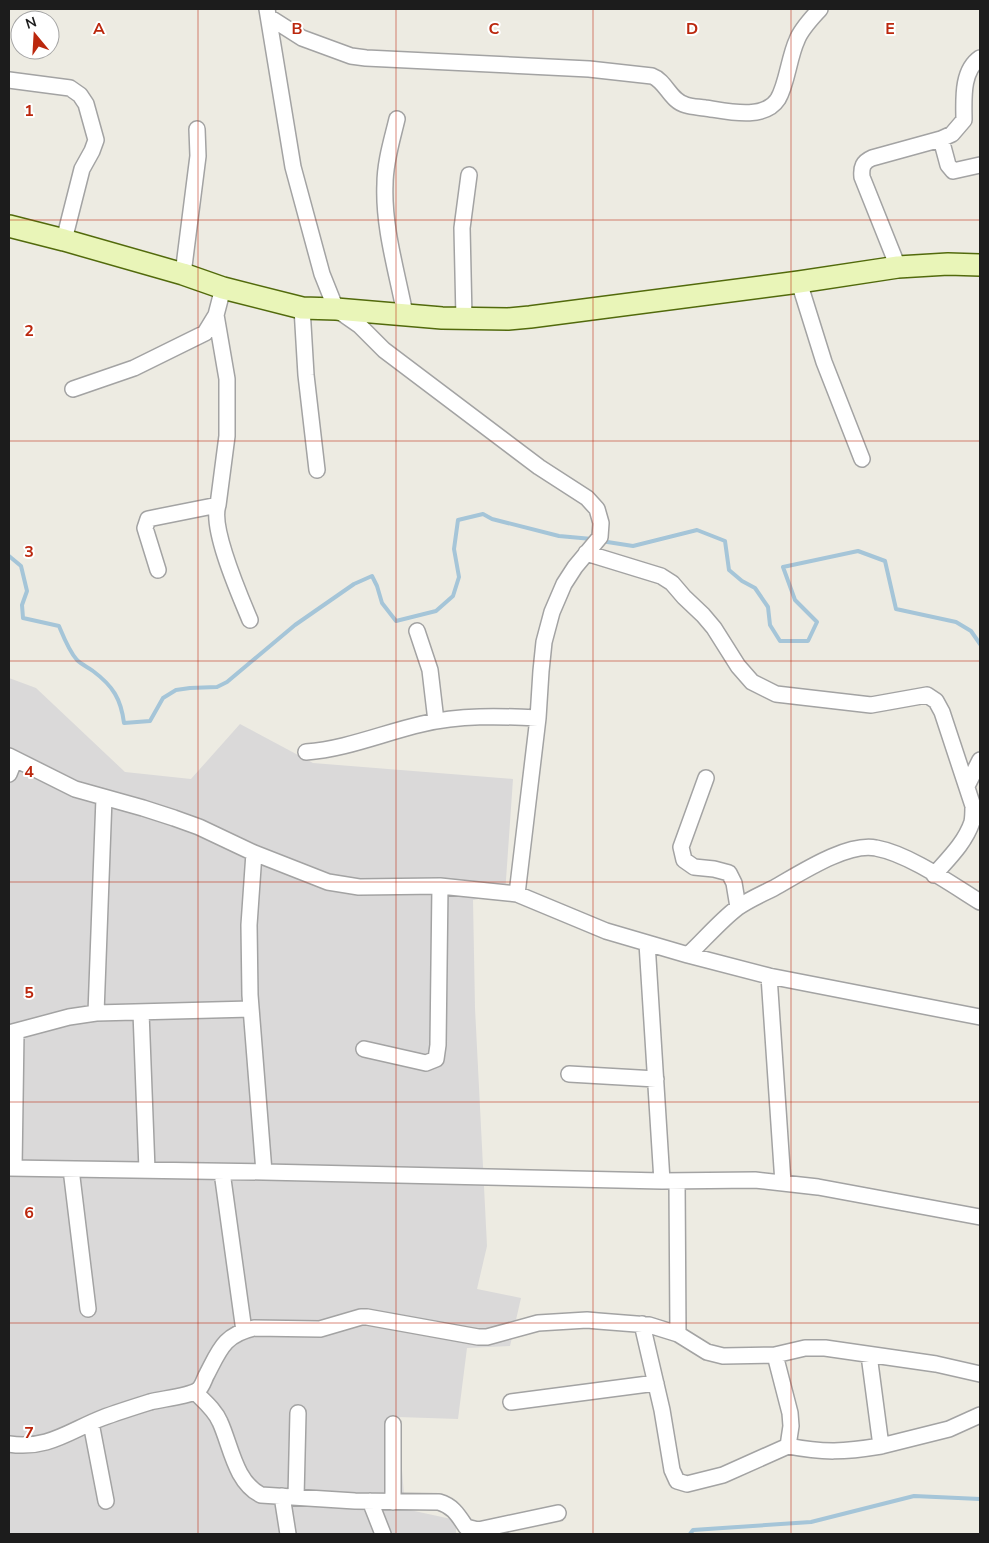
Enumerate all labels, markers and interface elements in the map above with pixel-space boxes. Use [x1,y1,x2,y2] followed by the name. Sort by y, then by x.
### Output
[10,10,60,60] north arrow
[23,12,39,34] text: N
[93,18,105,40] text: A
[291,18,303,40] text: B
[489,18,500,40] text: C
[686,18,698,40] text: D
[885,18,895,40] text: E
[24,100,34,122] text: 1
[24,320,34,342] text: 2
[24,541,34,563] text: 3
[24,761,34,783] text: 4
[24,982,34,1004] text: 5
[24,1202,34,1224] text: 6
[24,1422,34,1444] text: 7

